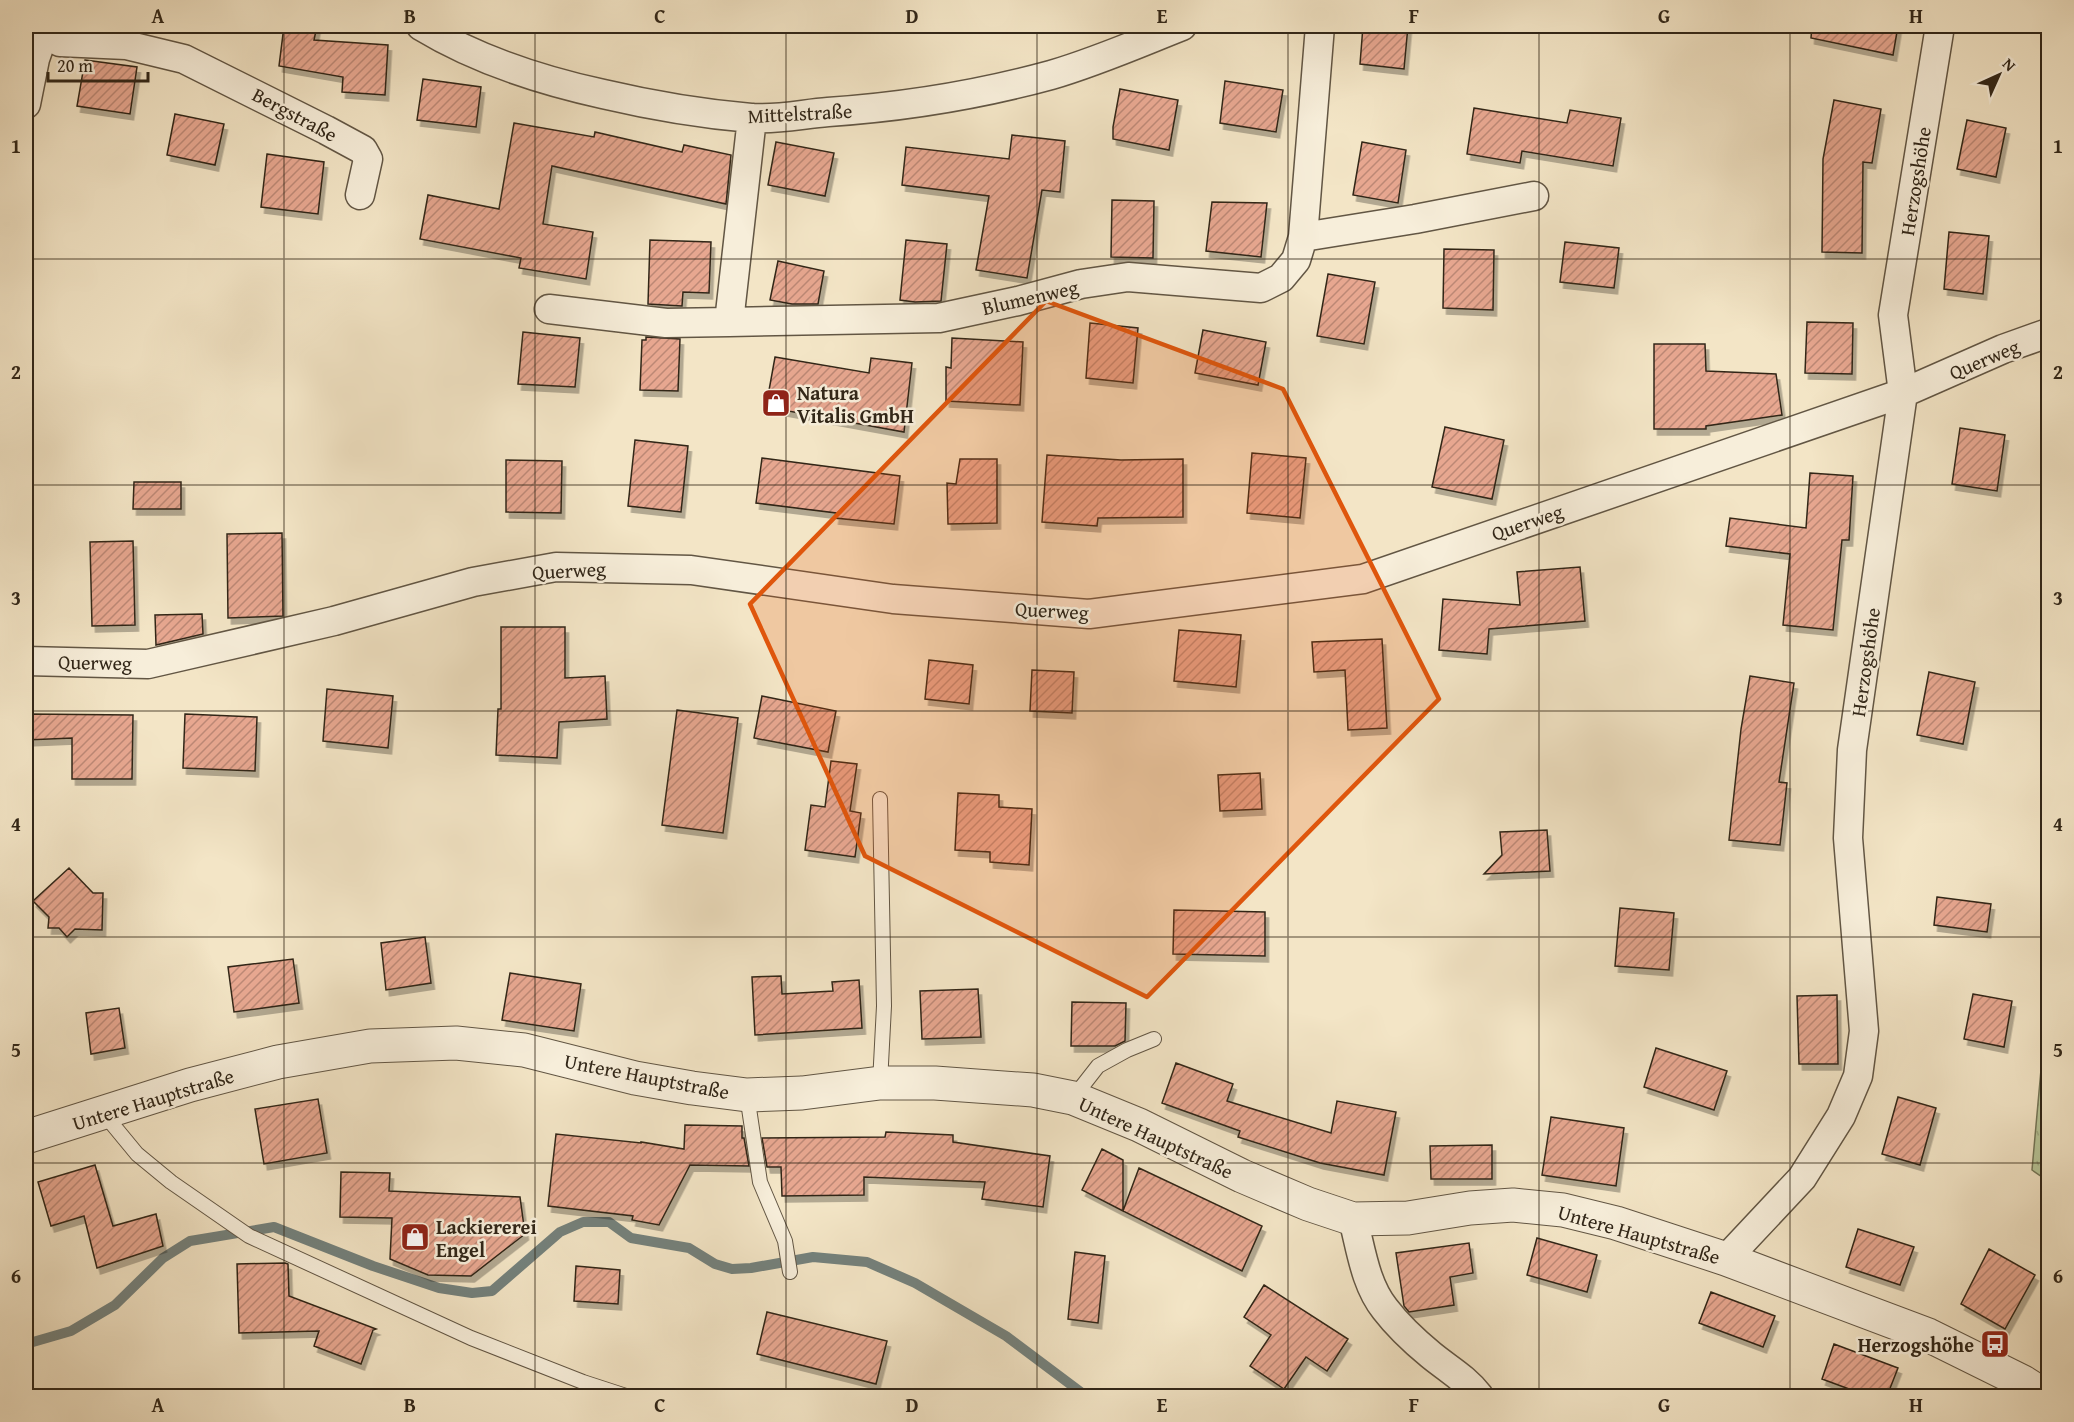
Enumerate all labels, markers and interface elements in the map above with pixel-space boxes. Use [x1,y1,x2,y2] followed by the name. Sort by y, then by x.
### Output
[152,1,165,30] text: A
[404,1,416,30] text: B
[654,1,666,30] text: C
[905,1,919,30] text: D
[1157,1,1168,30] text: E
[1409,1,1419,30] text: F
[1658,1,1670,30] text: G
[1909,1,1923,30] text: H
[48,45,148,83] scale bar
[1969,45,2029,105] north arrow
[57,52,93,79] text: 20 m
[1997,52,2022,77] text: N
[247,79,343,149] street label: Bergstraße
[747,96,853,130] street label: Mittelstraße
[1892,125,1938,237] street label: Herzogshöhe
[11,131,21,160] text: 1
[2053,131,2063,160] text: 1
[979,272,1081,322] street label: Blumenweg
[1944,331,2024,387] street label: Querweg
[11,357,21,386] text: 2
[2053,357,2063,386] text: 2
[797,378,914,430] place label: Natura Vitalis GmbH
[760,387,792,419] shop icon: Natura Vitalis GmbH
[1487,496,1567,548] street label: Querweg
[531,554,607,586] street label: Querweg
[11,583,21,612] text: 3
[2053,583,2063,612] text: 3
[1014,594,1090,626] street label: Querweg
[1843,606,1887,718] street label: Herzogshöhe
[58,647,132,677] street label: Querweg
[11,809,21,838] text: 4
[2053,809,2063,838] text: 4
[11,1035,21,1064] text: 5
[2053,1035,2063,1064] text: 5
[562,1046,732,1106] street label: Untere Hauptstraße
[69,1061,237,1137] street label: Untere Hauptstraße
[1074,1088,1238,1186] street label: Untere Hauptstraße
[1554,1197,1724,1271] street label: Untere Hauptstraße
[436,1212,537,1264] place label: Lackiererei Engel
[399,1221,431,1253] shop icon: Lackiererei Engel
[11,1261,21,1290] text: 6
[2053,1261,2063,1290] text: 6
[1979,1328,2011,1360] bus stop icon: Herzogshöhe
[1858,1330,1974,1359] place label: Herzogshöhe
[152,1390,165,1419] text: A
[404,1390,416,1419] text: B
[654,1390,666,1419] text: C
[905,1390,919,1419] text: D
[1157,1390,1168,1419] text: E
[1409,1390,1419,1419] text: F
[1658,1390,1670,1419] text: G
[1909,1390,1923,1419] text: H

